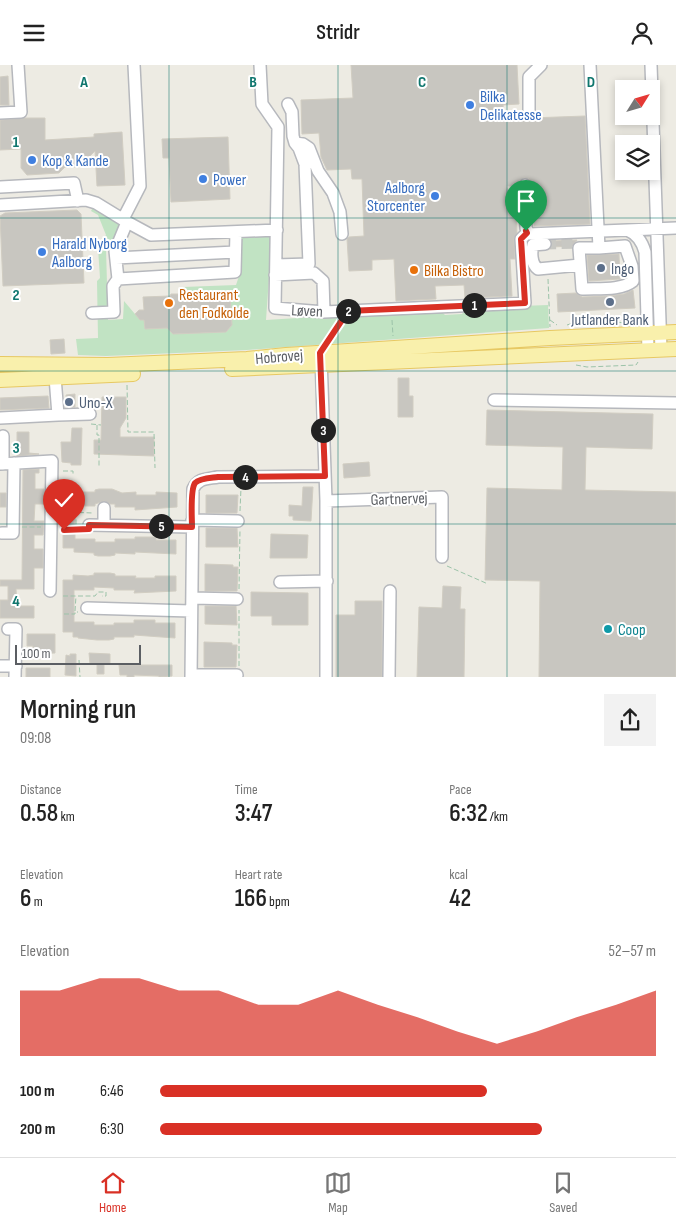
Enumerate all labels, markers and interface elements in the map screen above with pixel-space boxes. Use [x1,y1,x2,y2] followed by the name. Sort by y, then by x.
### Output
[20,19,48,47] icon: menu
[316,19,360,46] text: Stridr
[628,19,656,47] icon: person
[79,73,88,92] text: A
[249,73,257,92] text: B
[418,73,426,92] text: C
[587,73,595,92] text: D
[615,80,660,125] north arrow
[615,80,660,180] map controls
[480,88,542,125] place label: Bilka Delikatesse
[464,99,476,111] marker: Bilka Delikatesse
[13,133,20,152] text: 1
[615,135,660,180] button: layers
[42,152,109,171] place label: Kop & Kande
[26,154,38,166] marker: Kop & Kande
[213,171,247,190] place label: Power
[197,173,209,185] marker: Power
[367,179,425,216] place label: Aalborg Storcenter
[505,180,547,231] pin
[512,187,540,215] icon: arrive
[429,190,441,202] marker: Aalborg Storcenter
[51,235,127,272] place label: Harald Nyborg Aalborg
[36,246,48,258] marker: Harald Nyborg Aalborg
[611,260,634,279] place label: Ingo
[424,262,484,281] place label: Bilka Bistro
[595,262,607,274] marker: Ingo
[408,264,420,276] marker: Bilka Bistro
[12,286,20,305] text: 2
[179,286,249,323] place label: Restaurant den Fodkolde
[462,293,486,317] pin: 1
[604,296,616,308] marker: Jutlander Bank
[163,297,175,309] marker: Restaurant den Fodkolde
[472,297,477,314] text: 1
[336,299,360,323] pin: 2
[291,301,323,322] street label: Løven
[345,303,352,320] text: 2
[570,311,649,330] place label: Jutlander Bank
[255,346,304,369] street label: Hobrovej
[79,394,113,413] place label: Uno-X
[63,396,75,408] marker: Uno-X
[310,417,336,443] pin: 3
[320,422,327,439] text: 3
[12,439,20,458] text: 3
[232,465,258,489] pin: 4
[242,469,249,486] text: 4
[43,479,85,530] pin
[50,486,78,514] icon: check
[370,489,428,510] street label: Gartnervej
[148,513,174,539] pin: 5
[158,518,165,535] text: 5
[12,592,20,611] text: 4
[618,621,646,640] place label: Coop
[602,623,614,635] marker: Coop
[15,642,141,665] scale bar
[22,645,51,662] text: 100 m
[20,693,136,726] text: Morning run
[604,694,656,746] button: share
[20,729,51,748] text: 09:08
[20,781,61,798] text: Distance
[235,781,258,798] text: Time
[449,781,472,798] text: Pace
[20,798,58,829] text: 0.58
[235,798,272,829] text: 3:47
[449,798,488,829] text: 6:32
[58,808,75,825] text: km
[488,808,508,825] text: /km
[20,866,63,883] text: Elevation
[235,866,282,883] text: Heart rate
[449,866,468,883] text: kcal
[20,883,31,914] text: 6
[235,883,267,914] text: 166
[449,883,471,914] text: 42
[31,893,43,910] text: m
[267,893,290,910] text: bpm
[20,942,69,961] text: Elevation
[609,942,656,961] text: 52–57 m
[20,1082,55,1101] text: 100 m
[100,1082,124,1101] text: 6:46
[20,1120,55,1139] text: 200 m
[100,1120,124,1139] text: 6:30
[99,1169,127,1216] tab: Home
[324,1169,352,1216] tab: Map
[549,1169,577,1216] tab: Saved

